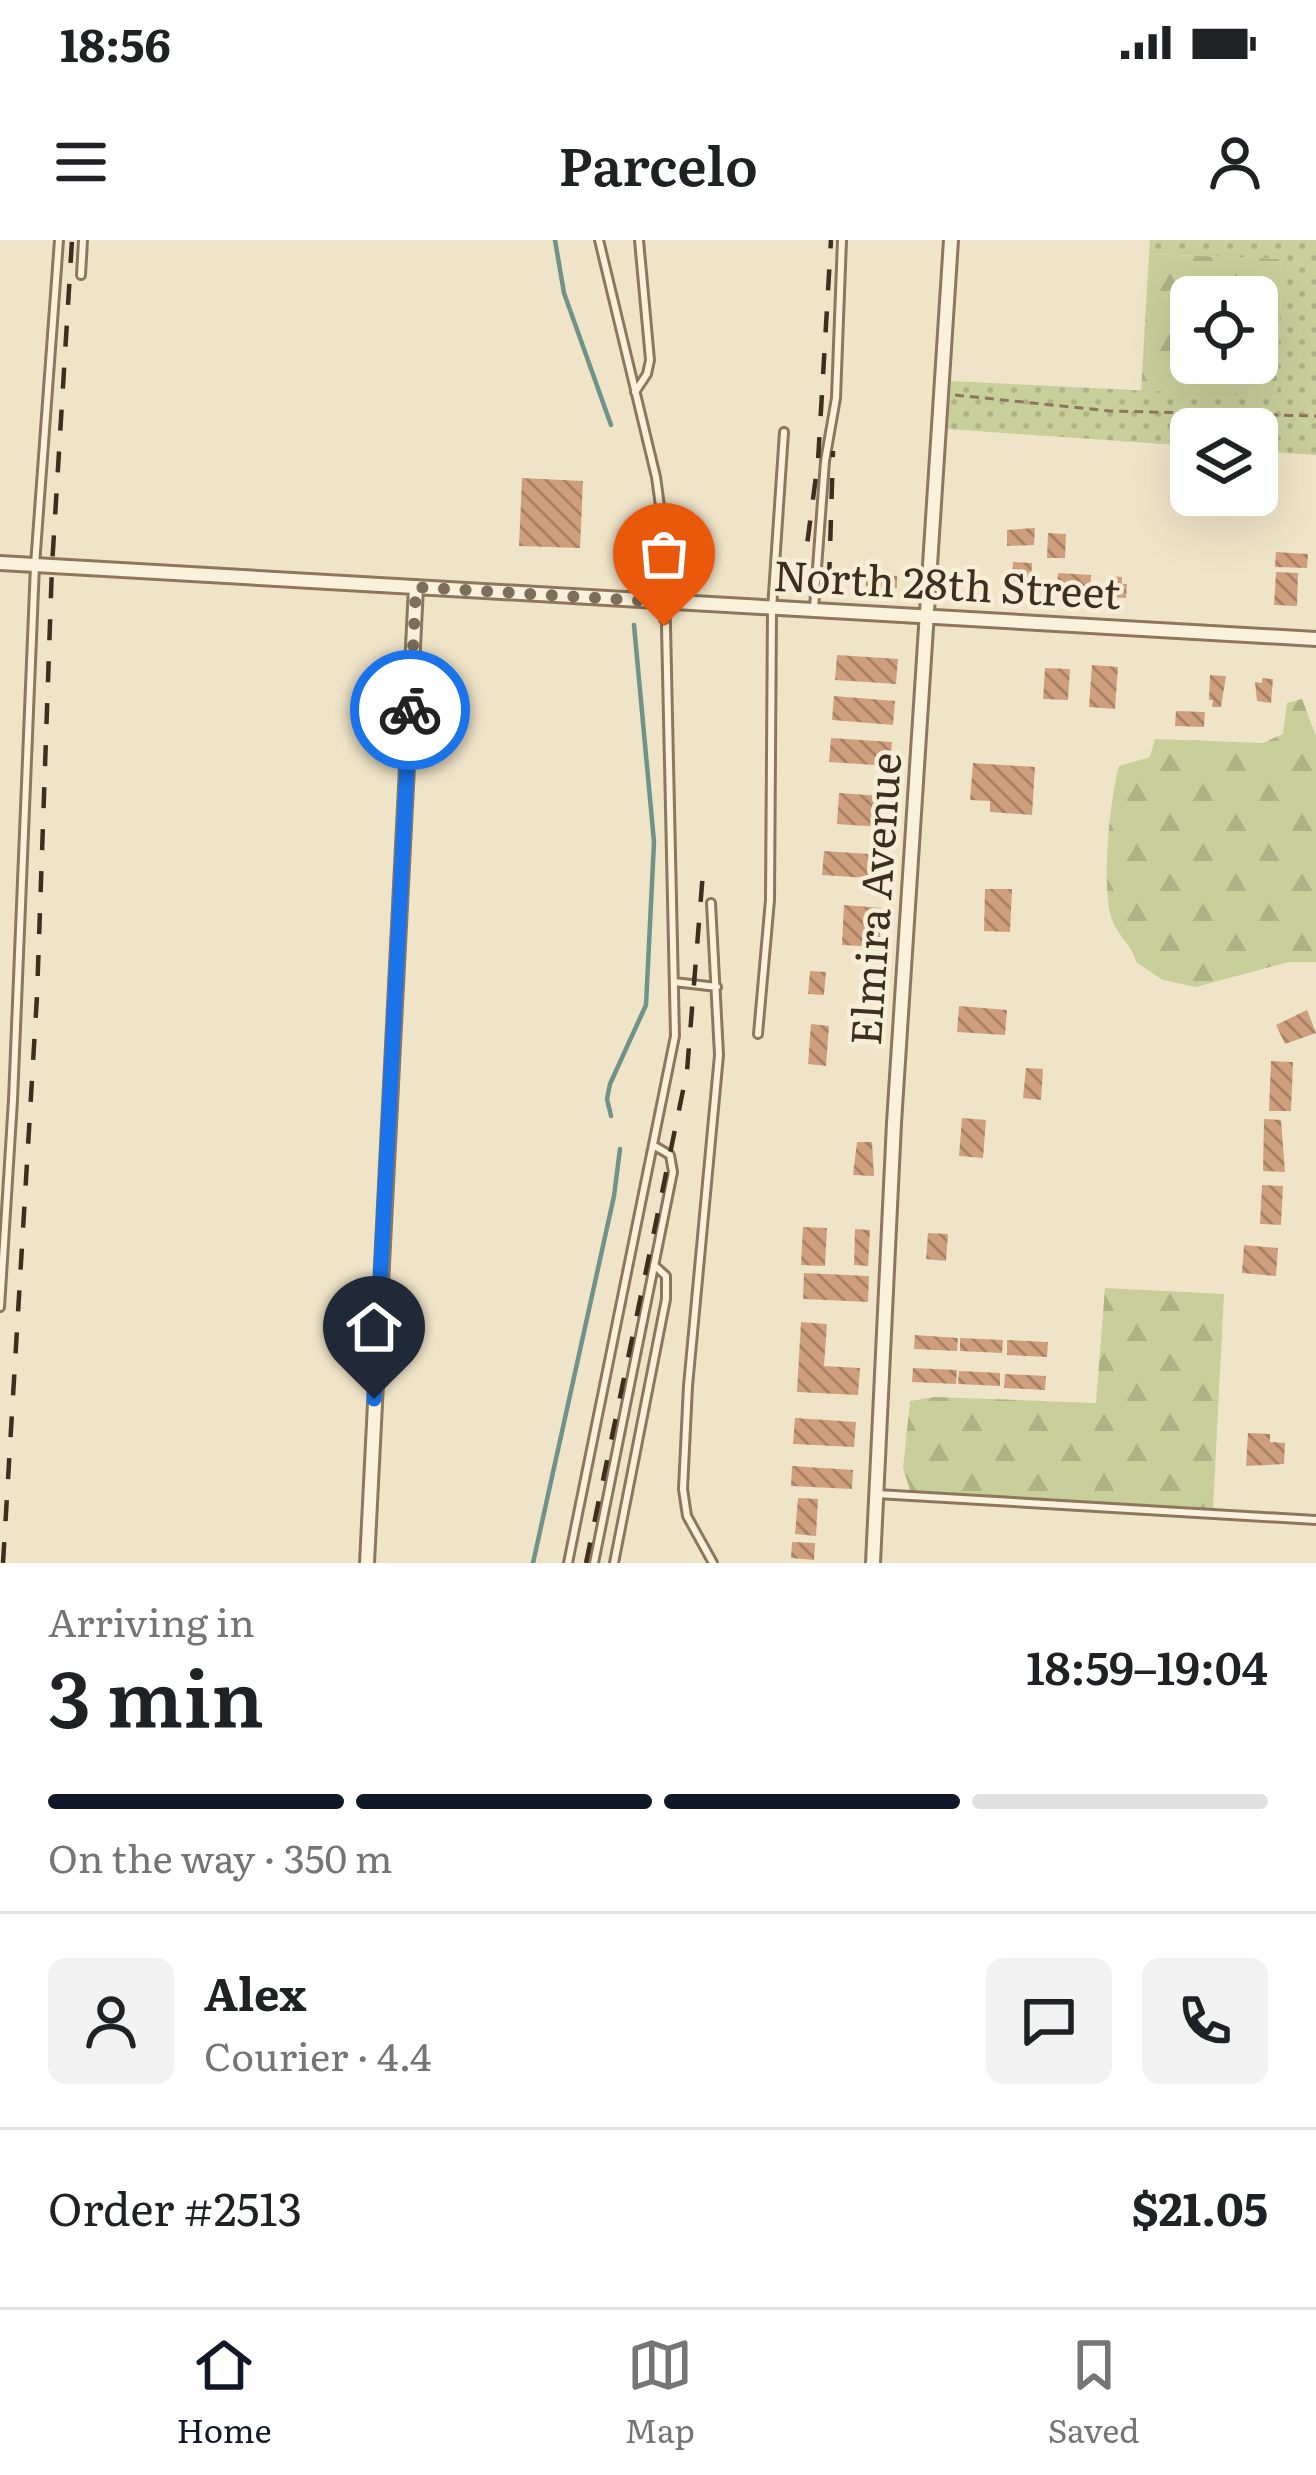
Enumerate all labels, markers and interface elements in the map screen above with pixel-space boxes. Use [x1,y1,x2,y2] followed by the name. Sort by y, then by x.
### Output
[60,9,171,76] text: 18:56
[558,122,758,203] text: Parcelo
[48,129,114,195] icon: menu
[1202,129,1268,195] icon: person
[1170,276,1278,516] map controls
[1170,276,1278,384] button: locate
[1170,408,1278,516] button: layers
[613,503,715,626] pin
[631,521,697,587] icon: bag
[772,542,1123,622] street label: North 28th Street
[350,650,470,770] courier
[377,677,443,743] icon: bike
[832,750,914,1047] street label: Elmira Avenue
[323,1276,425,1399] pin
[341,1294,407,1360] icon: home
[48,1591,255,1649] text: Arriving in
[1026,1632,1268,1699] text: 18:59–19:04
[48,1636,264,1752] text: 3 min
[48,1827,393,1885] text: On the way · 350 m
[48,1958,174,2084] button: person
[204,1958,306,2025] text: Alex
[986,1958,1112,2084] button: chat
[1142,1958,1268,2084] button: phone
[204,2025,431,2083] text: Courier · 4.4
[48,2173,302,2240] text: Order #2513
[1132,2173,1268,2240] text: $21.05
[176,2332,272,2453] tab: Home
[625,2332,695,2453] tab: Map
[1048,2332,1140,2453] tab: Saved

